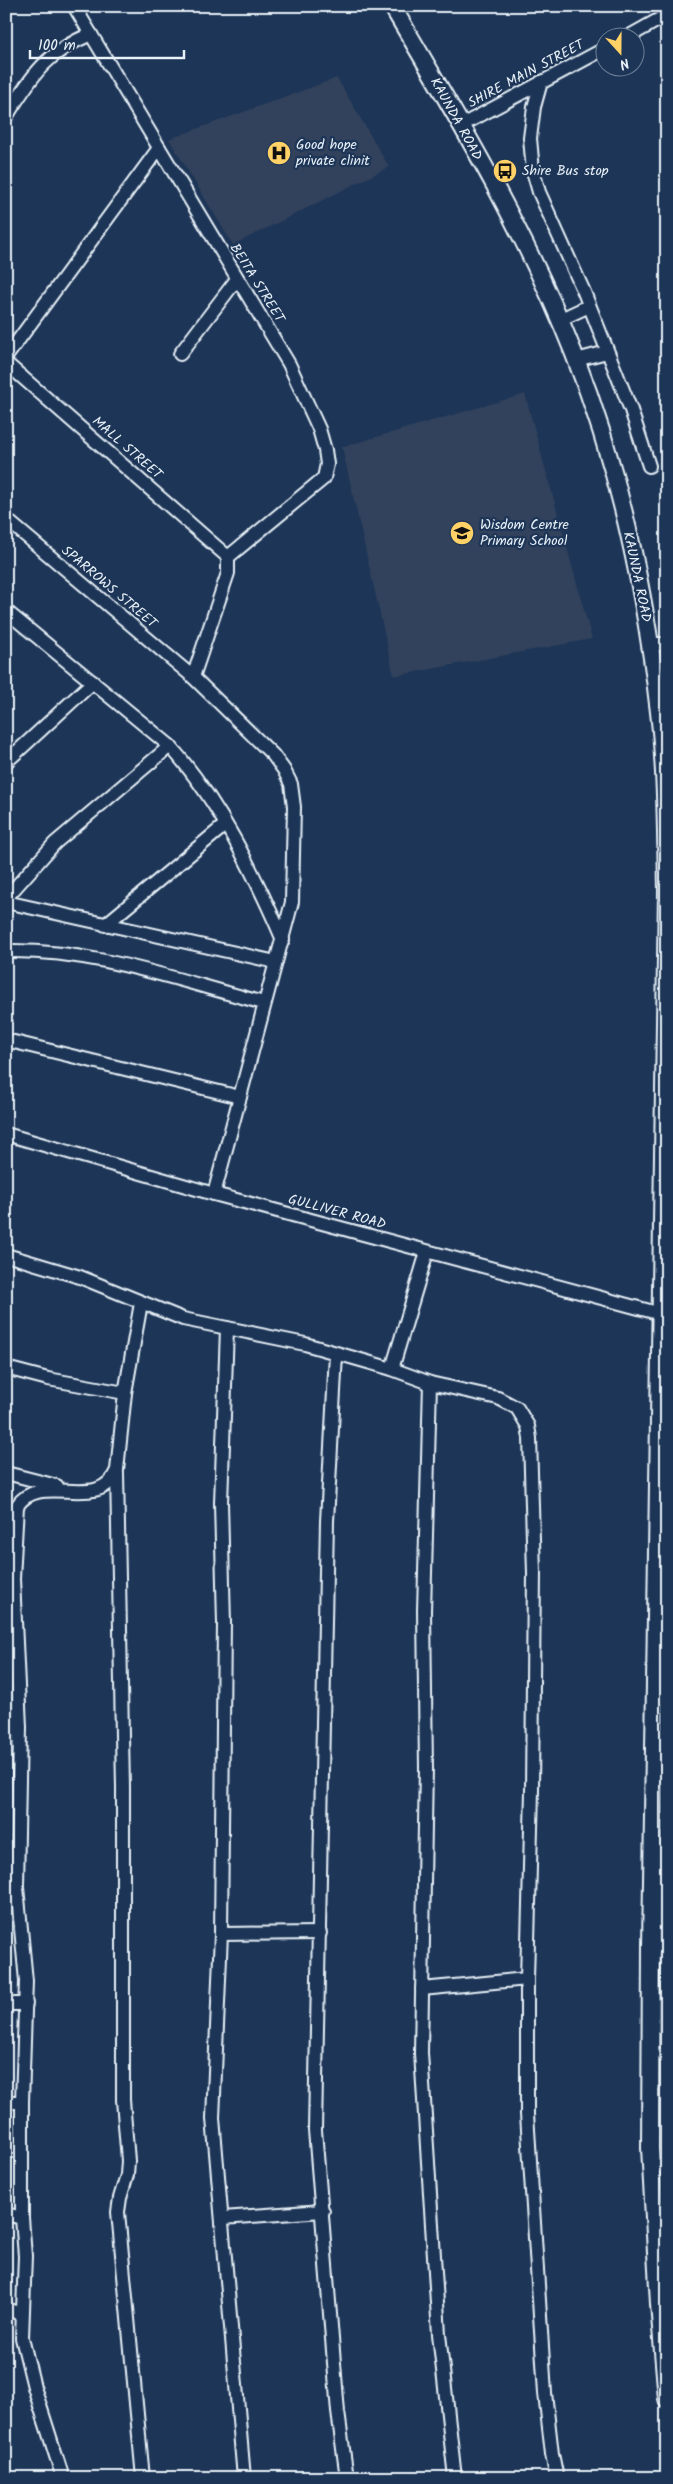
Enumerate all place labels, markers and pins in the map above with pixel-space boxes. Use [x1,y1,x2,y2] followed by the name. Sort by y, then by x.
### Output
[295,134,370,172] place label: Good hope private clinit
[266,140,292,166] hospital icon: Good hope private clinit
[492,158,518,184] bus stop icon: Shire Bus stop
[522,160,609,182] place label: Shire Bus stop
[480,514,570,552] place label: Wisdom Centre Primary School
[449,520,475,546] school or university icon: Wisdom Centre Primary School

